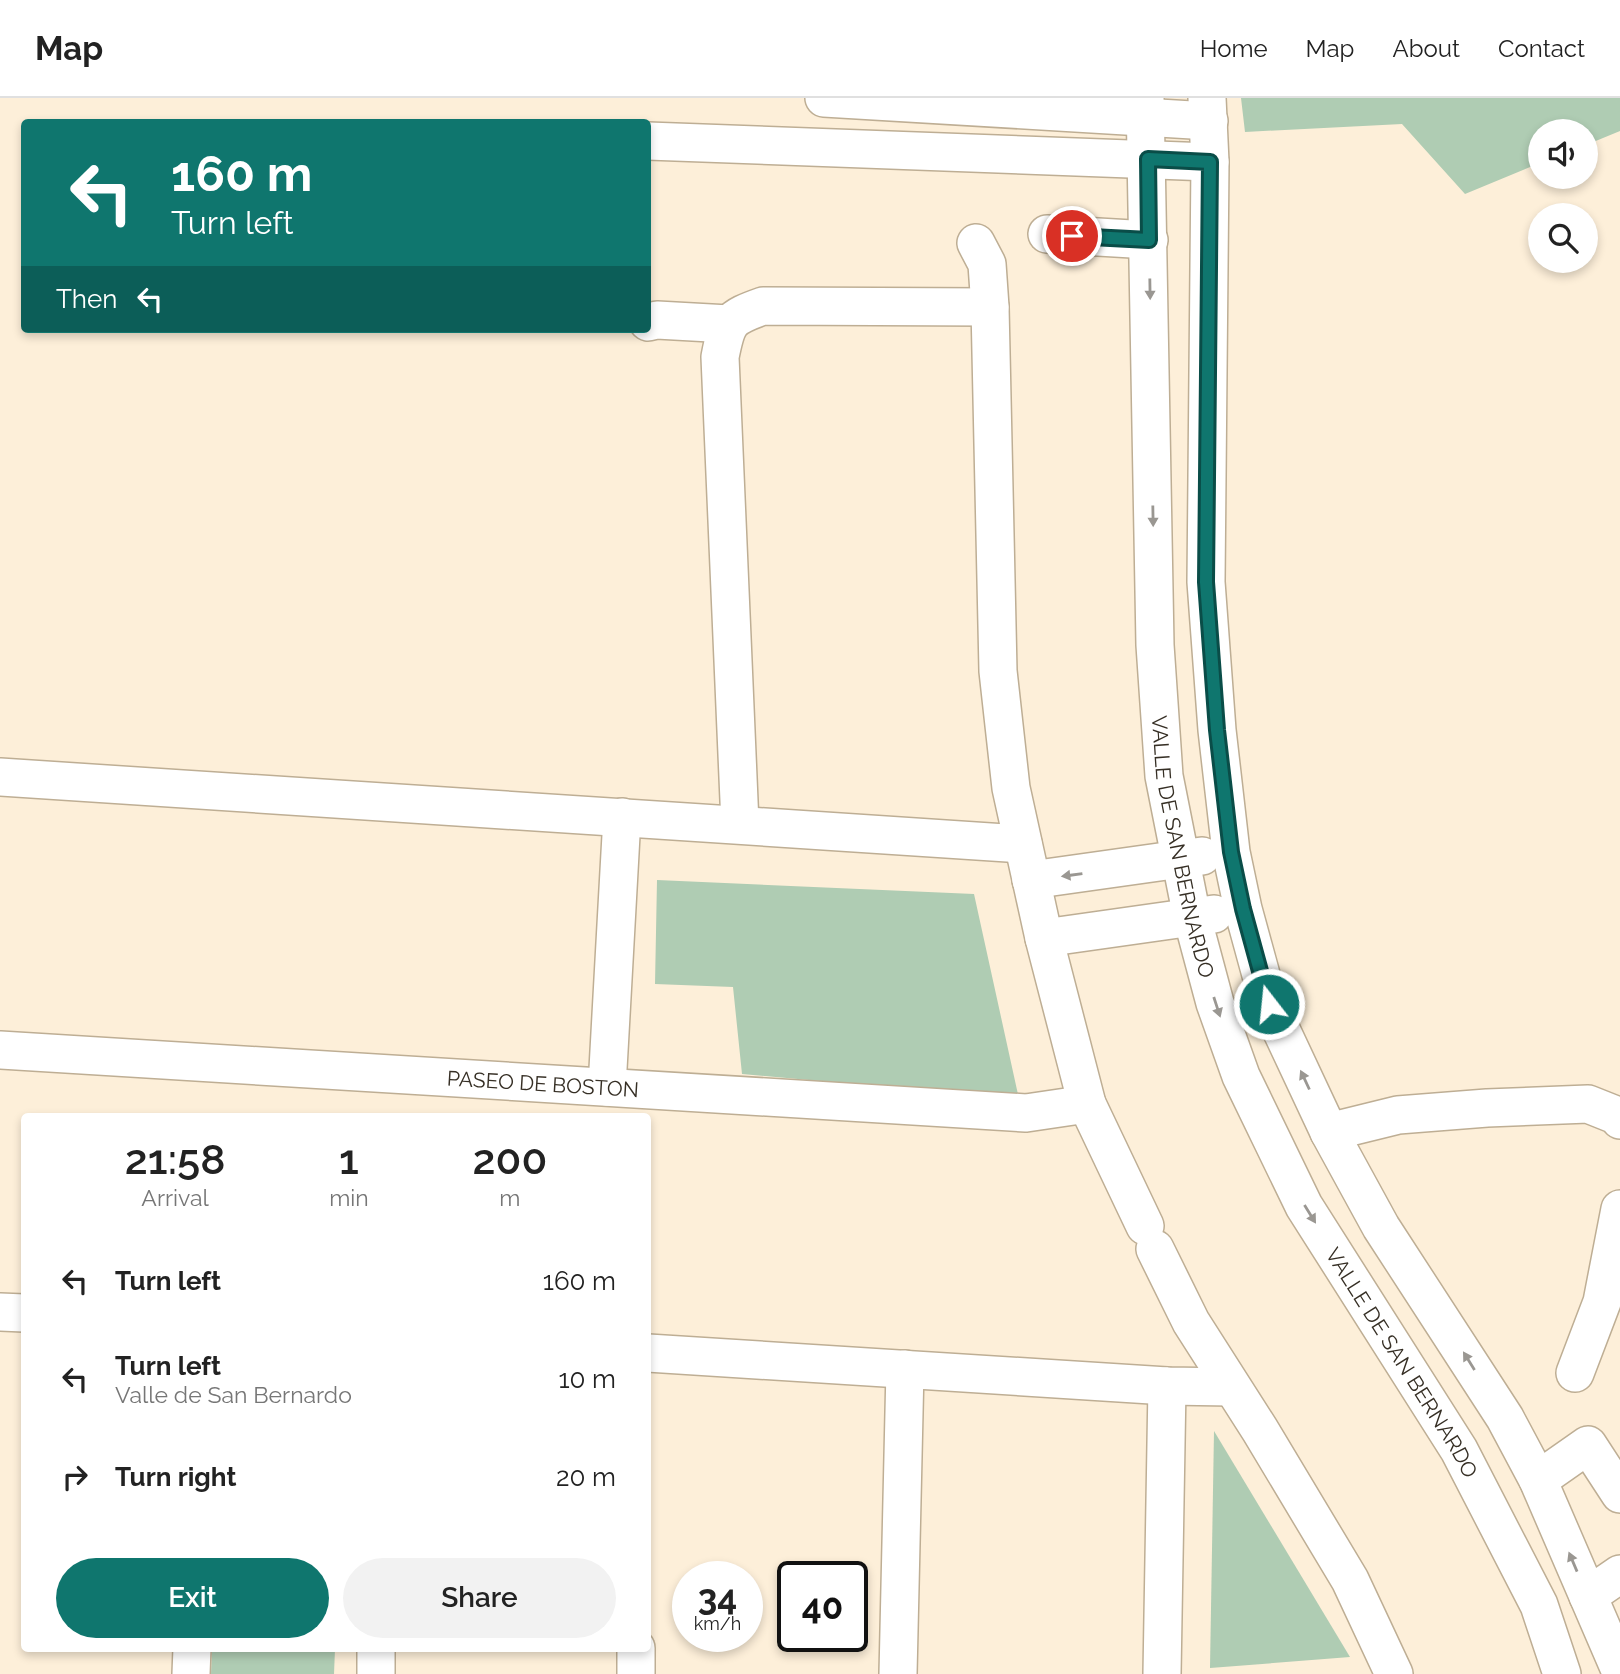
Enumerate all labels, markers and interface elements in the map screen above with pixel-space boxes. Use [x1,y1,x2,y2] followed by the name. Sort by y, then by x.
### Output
[35,29,103,68] text: Map
[1200,34,1268,63] text: Home
[1306,34,1354,63] text: Map
[1392,34,1460,63] text: About
[1498,34,1585,63] text: Contact
[1528,119,1598,273] map controls
[1528,119,1598,189] button: sound
[171,145,312,202] text: 160 m
[56,147,147,238] icon: left
[1528,203,1598,273] button: search
[171,204,293,241] text: Turn left
[1042,206,1102,266] pin
[1053,217,1091,255] icon: arrive
[1144,278,1155,300] one-way arrow
[131,280,169,318] icon: left
[56,284,117,314] text: Then
[1147,505,1159,527] one-way arrow
[1147,715,1220,980] street label: VALLE DE SAN BERNARDO
[1061,869,1083,880] one-way arrow
[1232,967,1306,1041] position arrow
[1212,996,1223,1017] one-way arrow
[446,1065,640,1102] street label: PASEO DE BOSTON
[1299,1070,1311,1090] one-way arrow
[125,1135,225,1184] text: 21:58
[339,1135,359,1184] text: 1
[473,1135,547,1184] text: 200
[141,1184,209,1211] text: Arrival
[329,1184,369,1211] text: min
[499,1184,520,1211] text: m
[1303,1204,1316,1223] one-way arrow
[1321,1243,1483,1482] street label: VALLE DE SAN BERNARDO
[56,1262,94,1300] icon: left
[115,1266,221,1296] text: Turn left
[543,1266,616,1296] text: 160 m
[115,1351,221,1381] text: Turn left
[1462,1351,1475,1371] one-way arrow
[56,1360,94,1398] icon: left
[558,1364,616,1394] text: 10 m
[115,1381,352,1408] text: Valle de San Bernardo
[56,1458,94,1496] icon: right
[115,1462,236,1492] text: Turn right
[556,1462,616,1492] text: 20 m
[1568,1552,1579,1573] one-way arrow
[56,1558,329,1638] button: Exit
[343,1558,616,1638] button: Share
[777,1561,868,1652] speed limit sign: 40
[698,1577,737,1618] text: 34
[694,1613,741,1634] text: km/h

